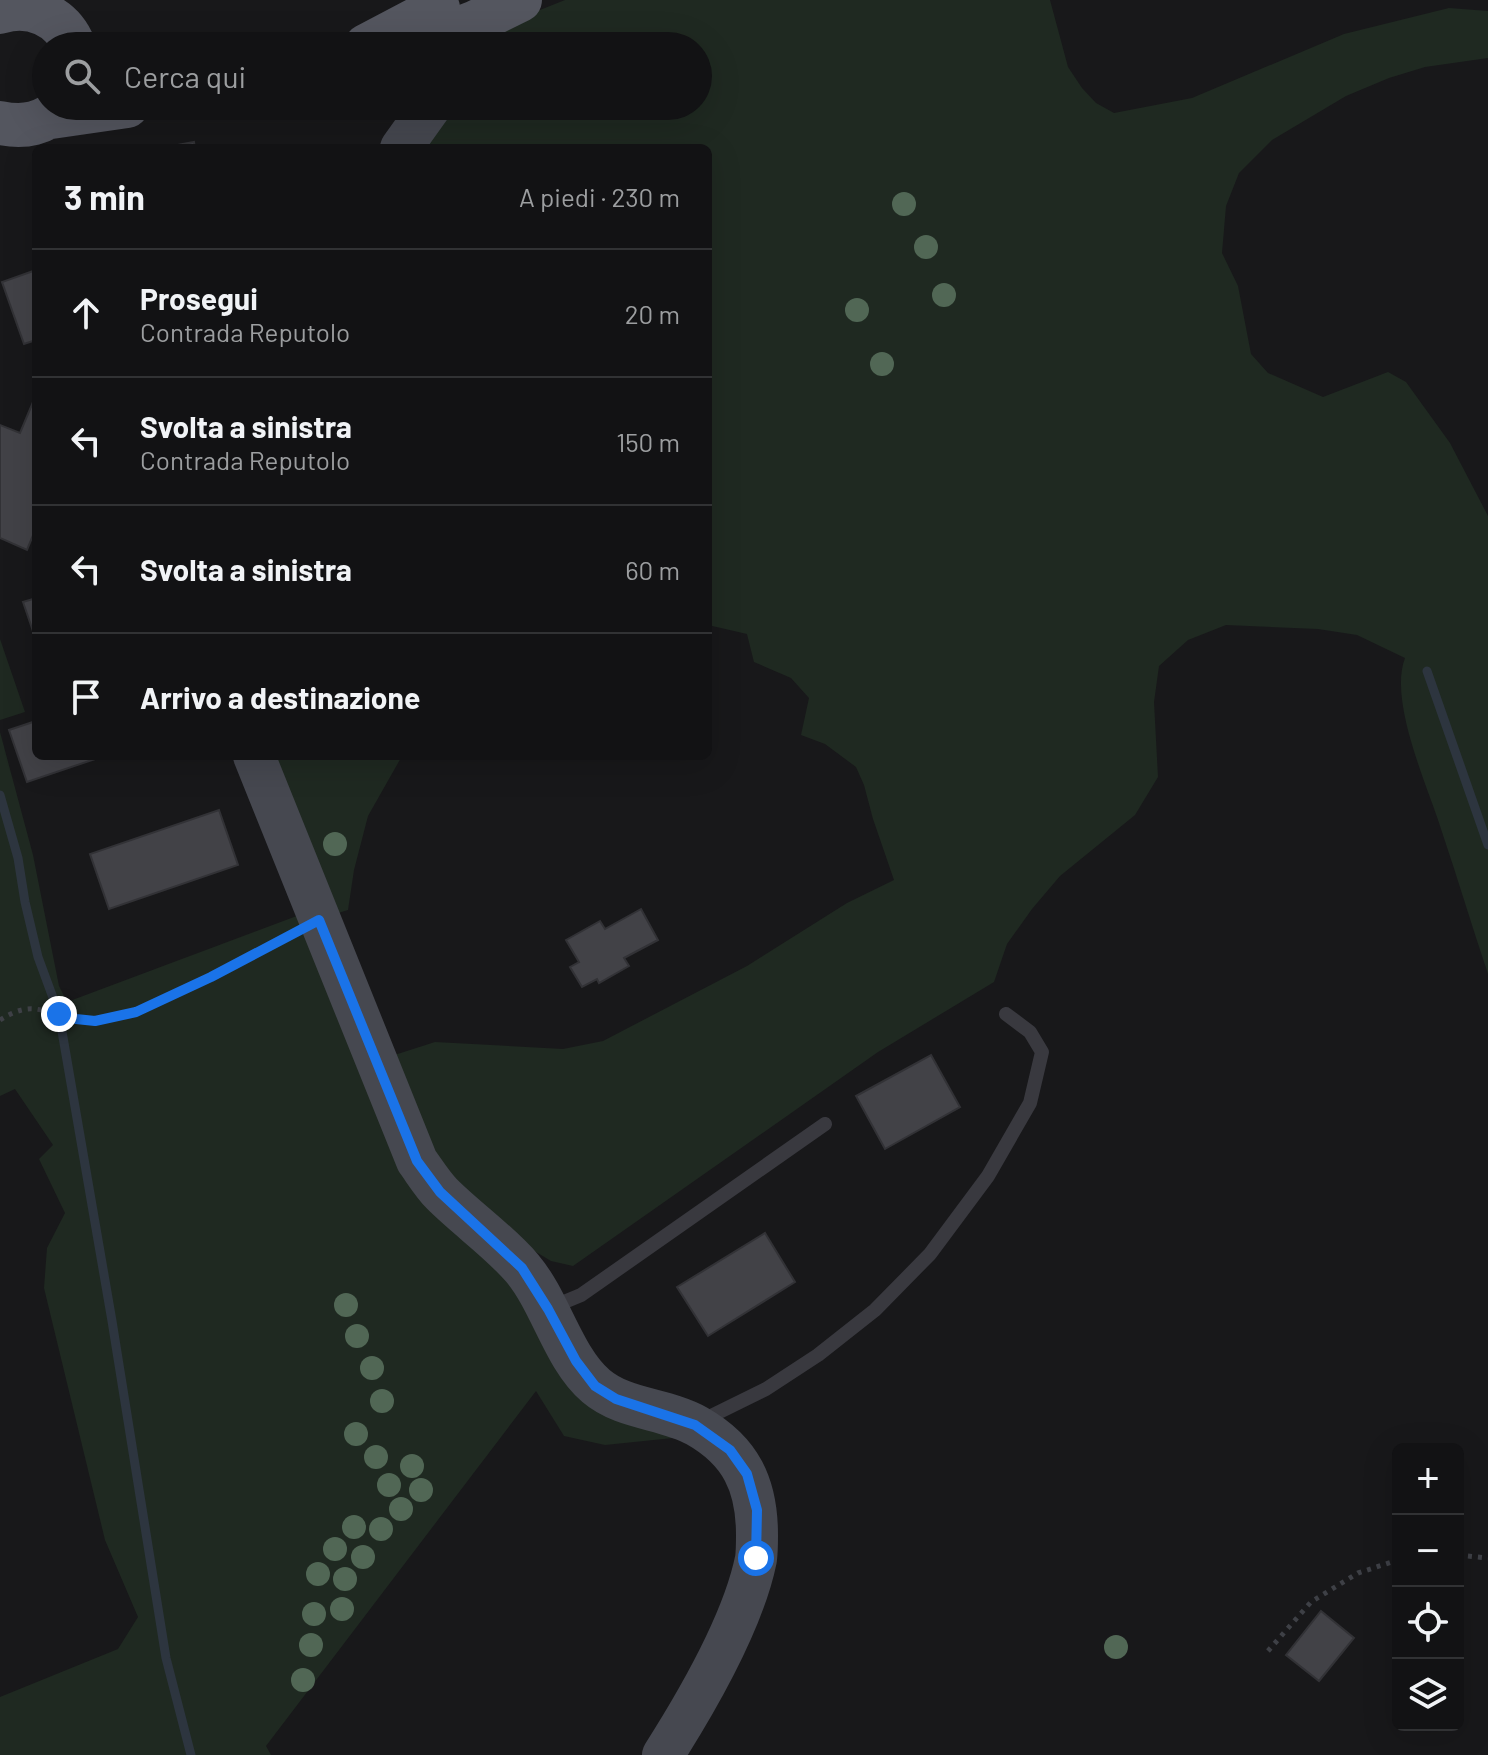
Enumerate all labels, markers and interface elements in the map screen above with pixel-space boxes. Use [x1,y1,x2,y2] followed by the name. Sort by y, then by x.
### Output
[32,32,712,120] search box
[60,54,104,98] icon: search
[124,58,246,94] text: Cerca qui
[64,176,145,217] text: 3 min
[519,181,680,212] text: A piedi · 230 m
[140,280,258,316] text: Prosegui
[64,291,108,335] icon: ahead
[625,298,680,329] text: 20 m
[140,316,350,347] text: Contrada Reputolo
[140,408,352,444] text: Svolta a sinistra
[64,419,108,463] icon: left
[616,426,680,457] text: 150 m
[140,444,350,475] text: Contrada Reputolo
[64,547,108,591] icon: left
[140,551,352,587] text: Svolta a sinistra
[625,554,680,585] text: 60 m
[64,675,108,719] icon: arrive
[140,679,420,715] text: Arrivo a destinazione
[41,996,77,1032] route end
[1392,1443,1464,1731] map controls
[1392,1443,1464,1515] button: +
[1392,1515,1464,1587] button: −
[738,1540,774,1576] route start
[1392,1587,1464,1659] button: locate
[1392,1659,1464,1731] button: layers

